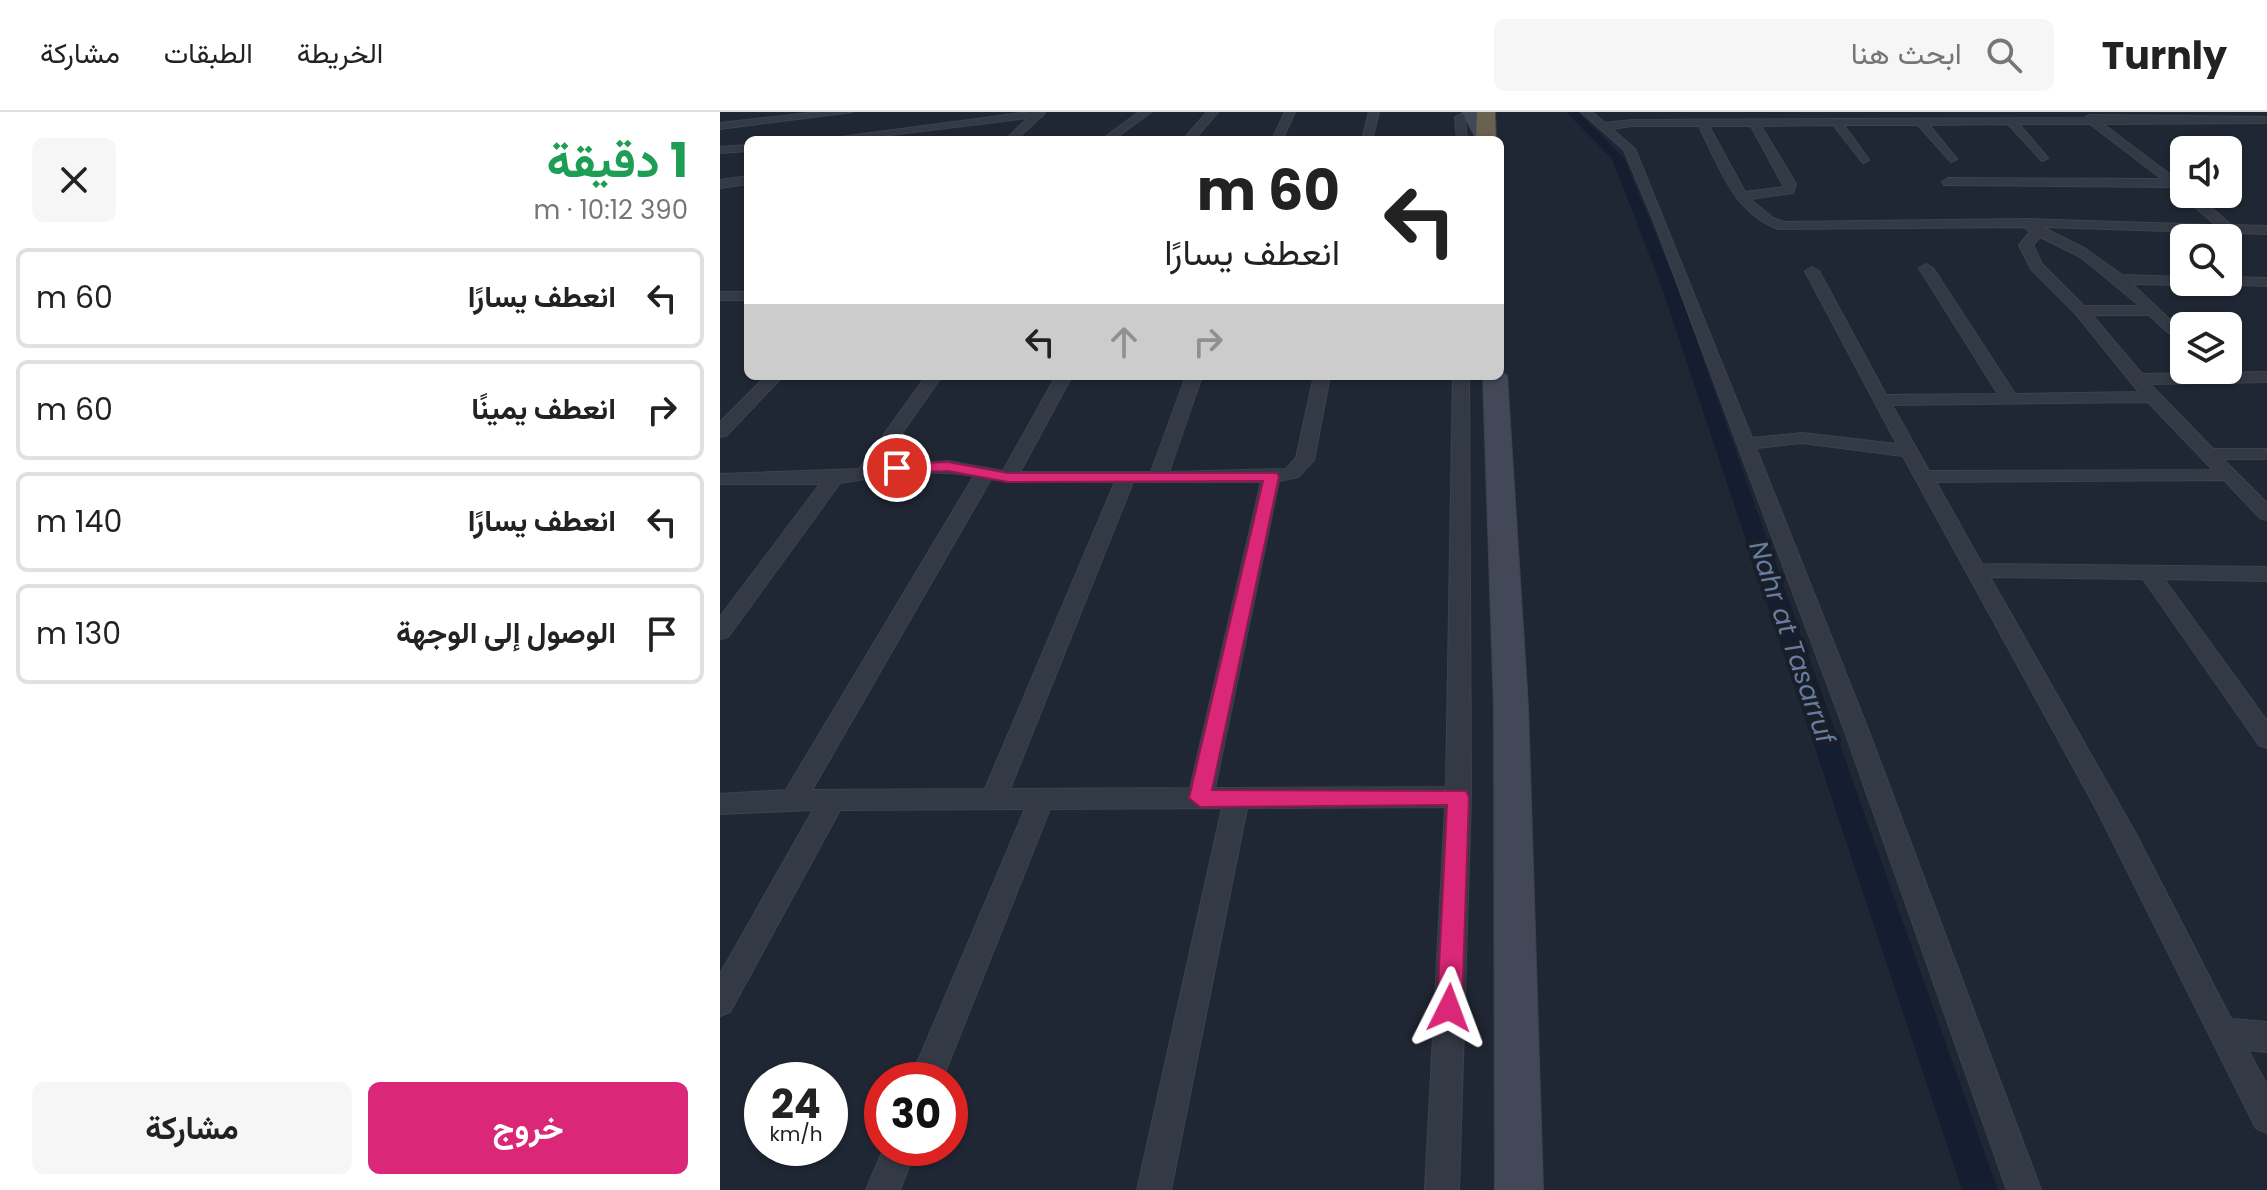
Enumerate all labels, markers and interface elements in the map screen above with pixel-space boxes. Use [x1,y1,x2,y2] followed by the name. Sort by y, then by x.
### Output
[1494,19,2054,91] search box
[2102,29,2227,82] text: Turnly
[1851,32,1962,75] text: ابحث هنا
[1982,33,2026,77] icon: search
[40,34,120,73] text: مشاركة
[164,34,253,73] text: الطبقات
[297,34,383,73] text: الخريطة
[547,127,688,194] text: 1 دقيقة
[2170,136,2242,384] map controls
[2170,136,2242,208] button: sound
[32,138,116,222] button: close
[1197,151,1340,230] text: 60 m
[1368,168,1472,272] icon: left
[533,192,688,228] text: 390 m · 10:12
[2170,224,2242,296] button: search
[1164,227,1340,278] text: انعطف يسارًا
[468,275,616,318] text: انعطف يسارًا
[36,276,113,319] text: 60 m
[640,276,684,320] icon: left
[2170,312,2242,384] button: layers
[1018,320,1062,364] icon: left
[1102,320,1146,364] icon: ahead
[1186,320,1230,364] icon: right
[471,387,616,430] text: انعطف يمينًا
[36,388,113,431] text: 60 m
[640,388,684,432] icon: right
[863,434,931,502] pin
[875,446,919,490] icon: arrive
[468,499,616,542] text: انعطف يسارًا
[36,500,122,543] text: 140 m
[640,500,684,544] icon: left
[1740,536,1844,750] water label: Nahr at Tasarruf
[396,611,616,654] text: الوصول إلى الوجهة
[36,612,121,655] text: 130 m
[640,612,684,656] icon: arrive
[1407,966,1491,1050] position arrow
[864,1062,968,1166] speed limit sign: 30
[771,1076,821,1132] text: 24
[32,1082,352,1174] button: مشاركة
[368,1082,688,1174] button: خروج
[769,1120,823,1148] text: km/h

